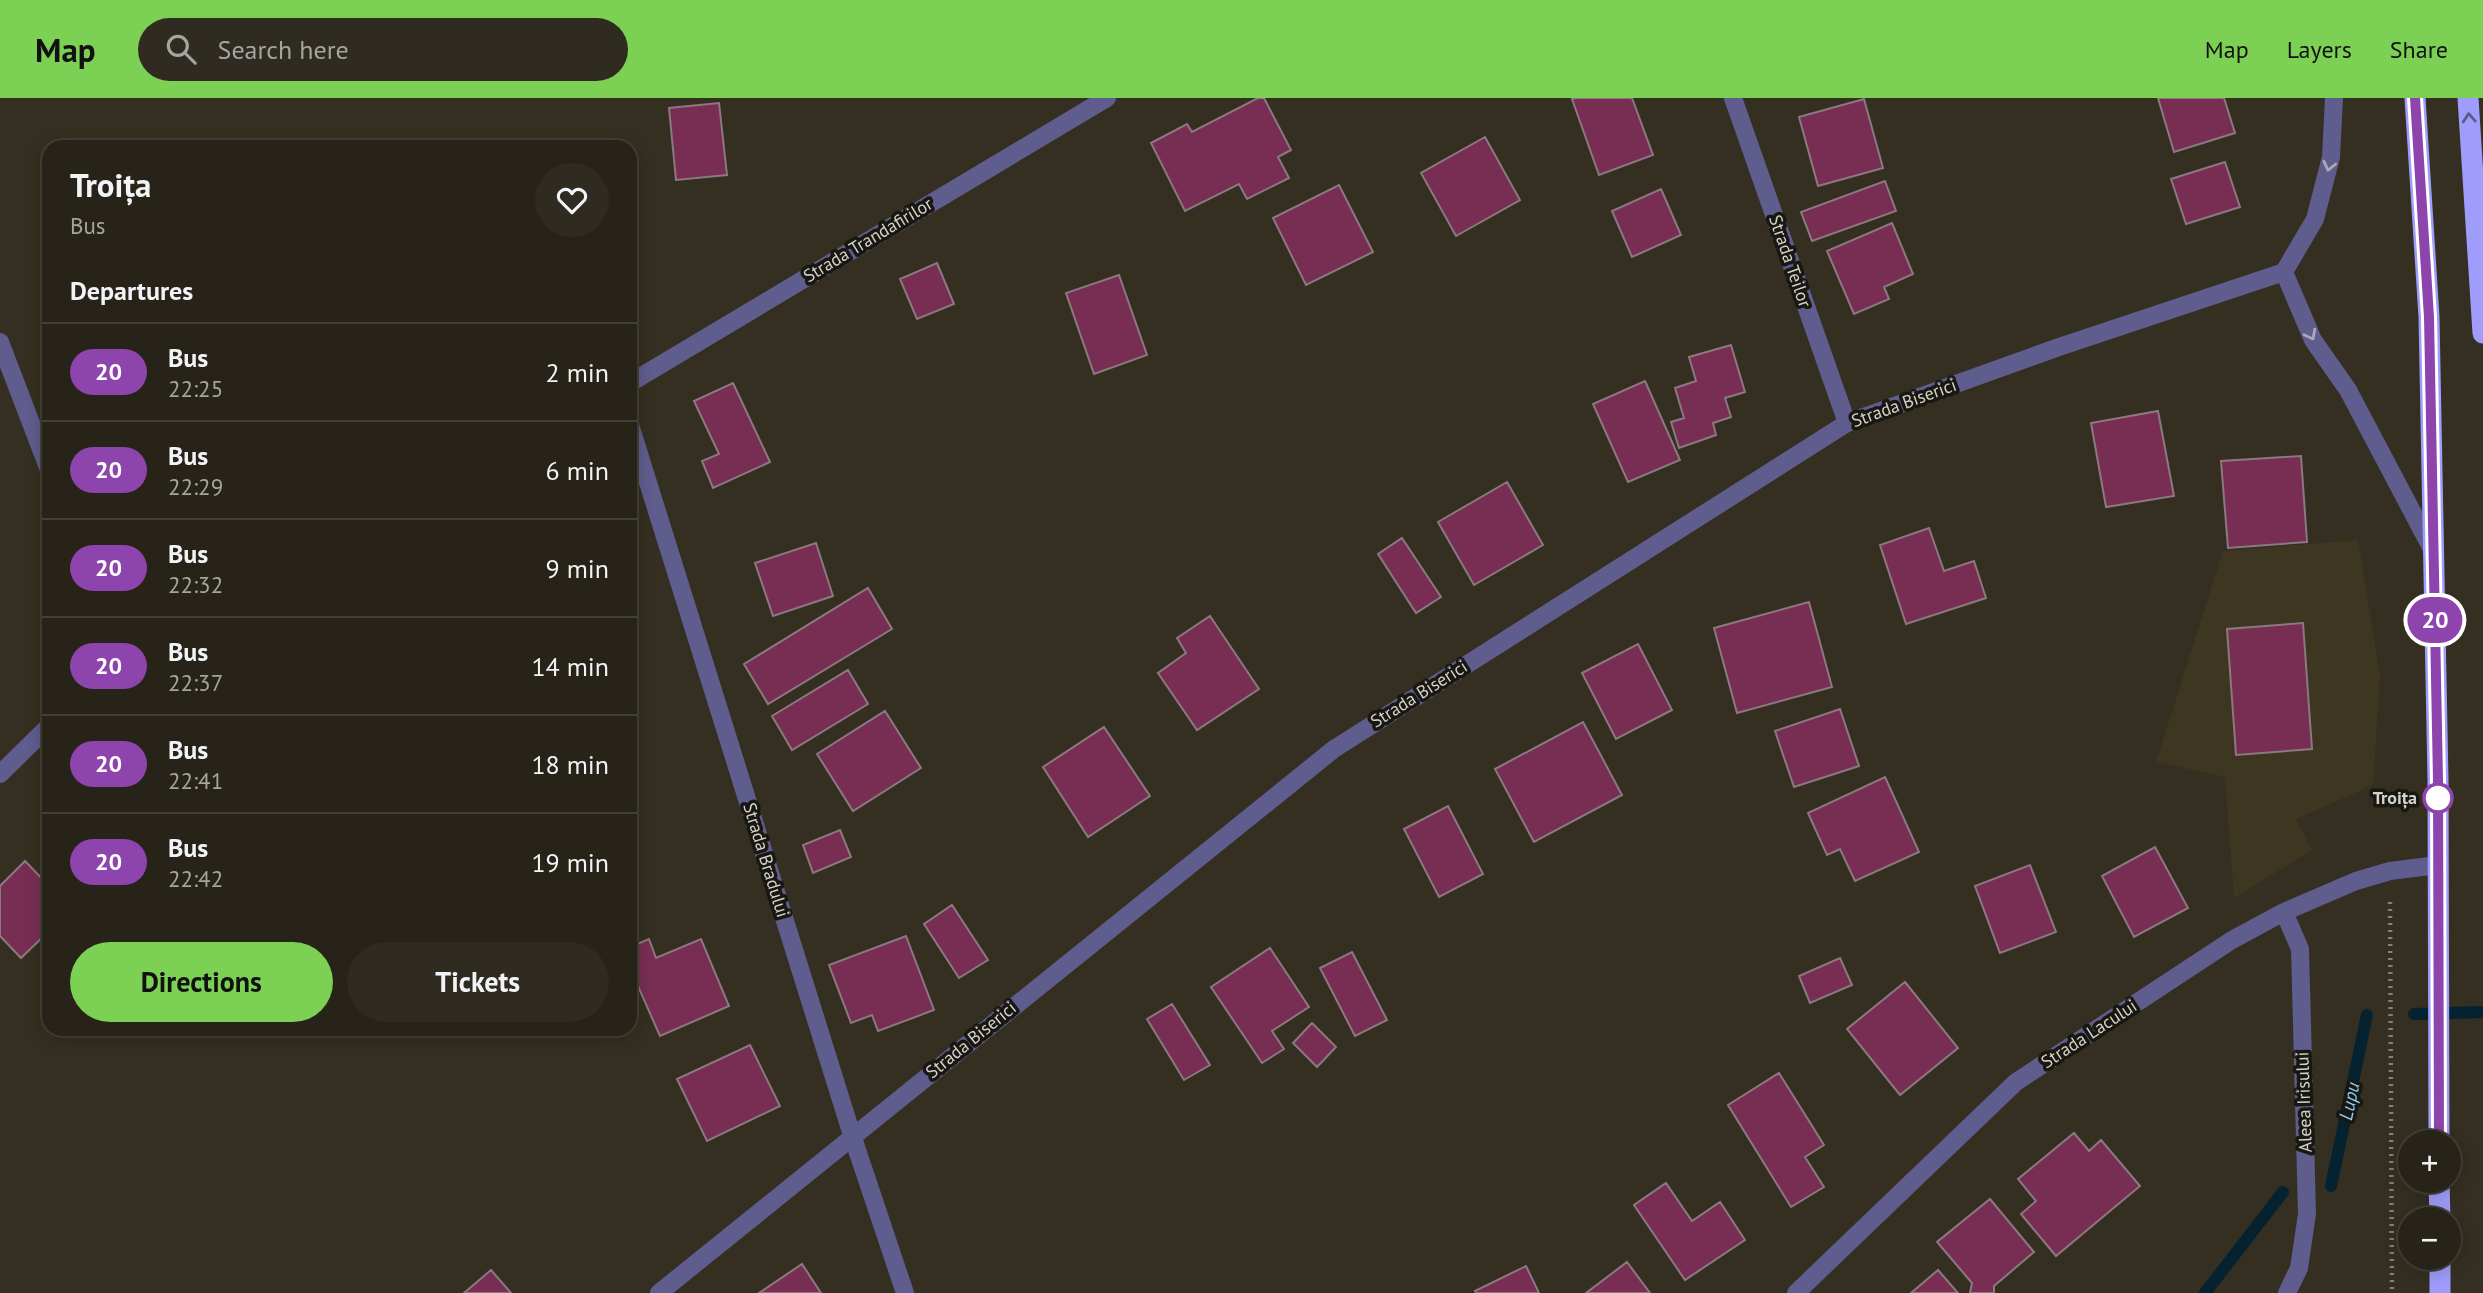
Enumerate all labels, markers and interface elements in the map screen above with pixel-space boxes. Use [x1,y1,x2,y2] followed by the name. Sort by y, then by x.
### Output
[138,18,628,81] search box
[35,28,96,71] text: Map
[162,30,200,68] icon: search
[218,33,349,66] text: Search here
[2205,34,2249,65] text: Map
[2287,34,2352,65] text: Layers
[2390,34,2448,65] text: Share
[2462,112,2477,123] one-way arrow
[2323,160,2337,172] one-way arrow
[70,163,151,206] text: Troița
[535,163,609,237] button: heart
[799,192,937,287] street label: Strada Trandafirilor
[70,211,106,240] text: Bus
[1764,212,1817,310] street label: Strada Teilor
[70,274,193,307] text: Departures
[2303,328,2317,340] one-way arrow
[168,341,208,374] text: Bus
[95,356,122,387] text: 20
[546,356,609,389] text: 2 min
[1848,373,1959,432] street label: Strada Biserici
[168,374,223,403] text: 22:25
[168,439,208,472] text: Bus
[95,454,122,485] text: 20
[546,454,609,487] text: 6 min
[168,472,223,501] text: 22:29
[168,537,208,570] text: Bus
[95,552,122,583] text: 20
[546,552,609,585] text: 9 min
[168,570,223,599] text: 22:32
[2404,597,2466,643] line badge: 20
[2421,604,2449,635] text: 20
[168,635,208,668] text: Bus
[95,650,122,681] text: 20
[531,650,609,683] text: 14 min
[1366,655,1472,732] street label: Strada Biserici
[168,668,223,697] text: 22:37
[168,733,208,766] text: Bus
[95,748,122,779] text: 20
[531,748,609,781] text: 18 min
[168,766,223,795] text: 22:41
[2423,783,2453,813] marker: Troița
[2373,786,2417,809] place label: Troița
[738,800,795,920] street label: Strada Bradului
[168,831,208,864] text: Bus
[95,846,122,877] text: 20
[531,846,609,879] text: 19 min
[168,864,223,893] text: 22:42
[70,942,333,1022] button: Directions
[347,942,609,1022] button: Tickets
[2037,994,2141,1073] street label: Strada Lacului
[921,996,1021,1083] street label: Strada Biserici
[2290,1051,2317,1153] street label: Aleea Irisului
[2333,1079,2365,1122] water label: Lupu
[2398,1130,2461,1270] map controls
[2398,1130,2461,1193] button: +
[2398,1207,2461,1270] button: −

